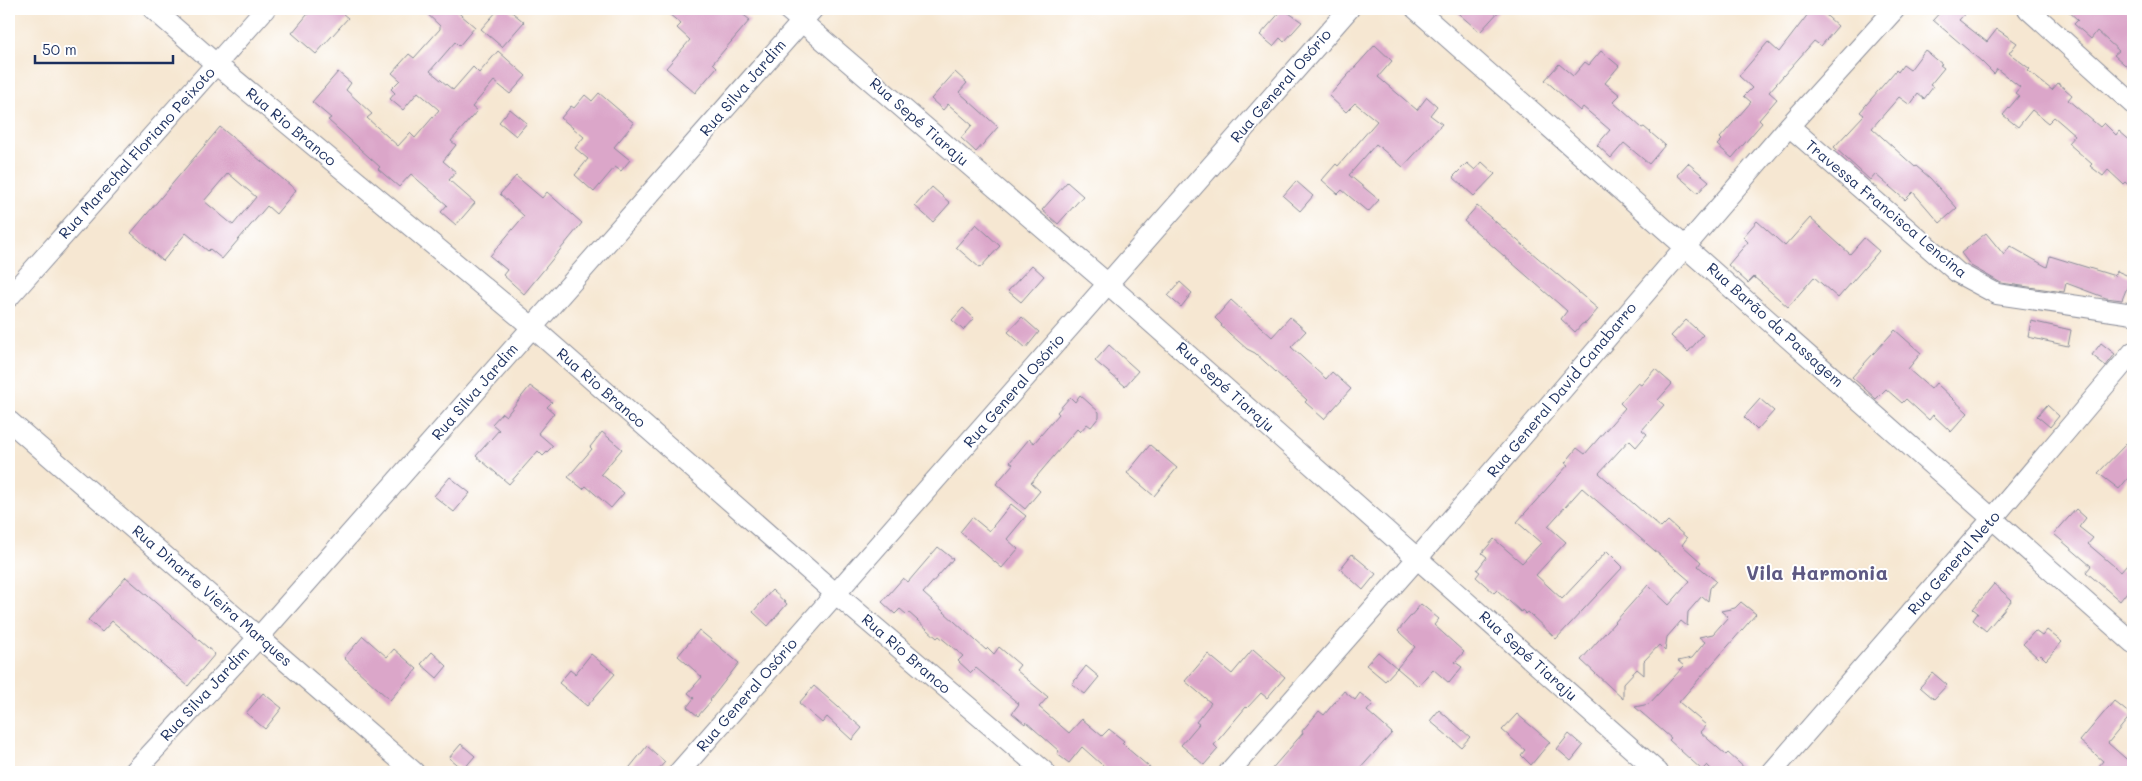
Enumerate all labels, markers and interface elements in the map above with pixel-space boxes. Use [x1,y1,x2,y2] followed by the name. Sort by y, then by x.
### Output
[1225,24,1335,146] street label: Rua General Osório
[35,32,172,64] scale bar
[695,35,790,140] street label: Rua Silva Jardim
[42,39,77,59] text: 50 m
[54,62,219,243] street label: Rua Marechal Floriano Peixoto
[866,73,974,170] street label: Rua Sepé Tiaraju
[242,83,341,170] street label: Rua Rio Branco
[1802,135,1972,282] street label: Travessa Francisca Lencina
[1703,258,1848,391] street label: Rua Barão da Passagem
[1482,298,1640,481] street label: Rua General David Canabarro
[958,329,1068,451] street label: Rua General Osório
[1172,337,1279,436] street label: Rua Sepé Tiaraju
[427,339,522,444] street label: Rua Silva Jardim
[553,343,651,432] street label: Rua Rio Branco
[1903,506,2004,618] street label: Rua General Neto
[128,520,297,670] street label: Rua Dinarte Vieira Marques
[1746,559,1888,585] district label: Vila Harmonia
[1475,606,1582,705] street label: Rua Sepé Tiaraju
[858,609,956,698] street label: Rua Rio Branco
[691,633,801,755] street label: Rua General Osório
[155,642,253,745] street label: Rua Silva Jardim

